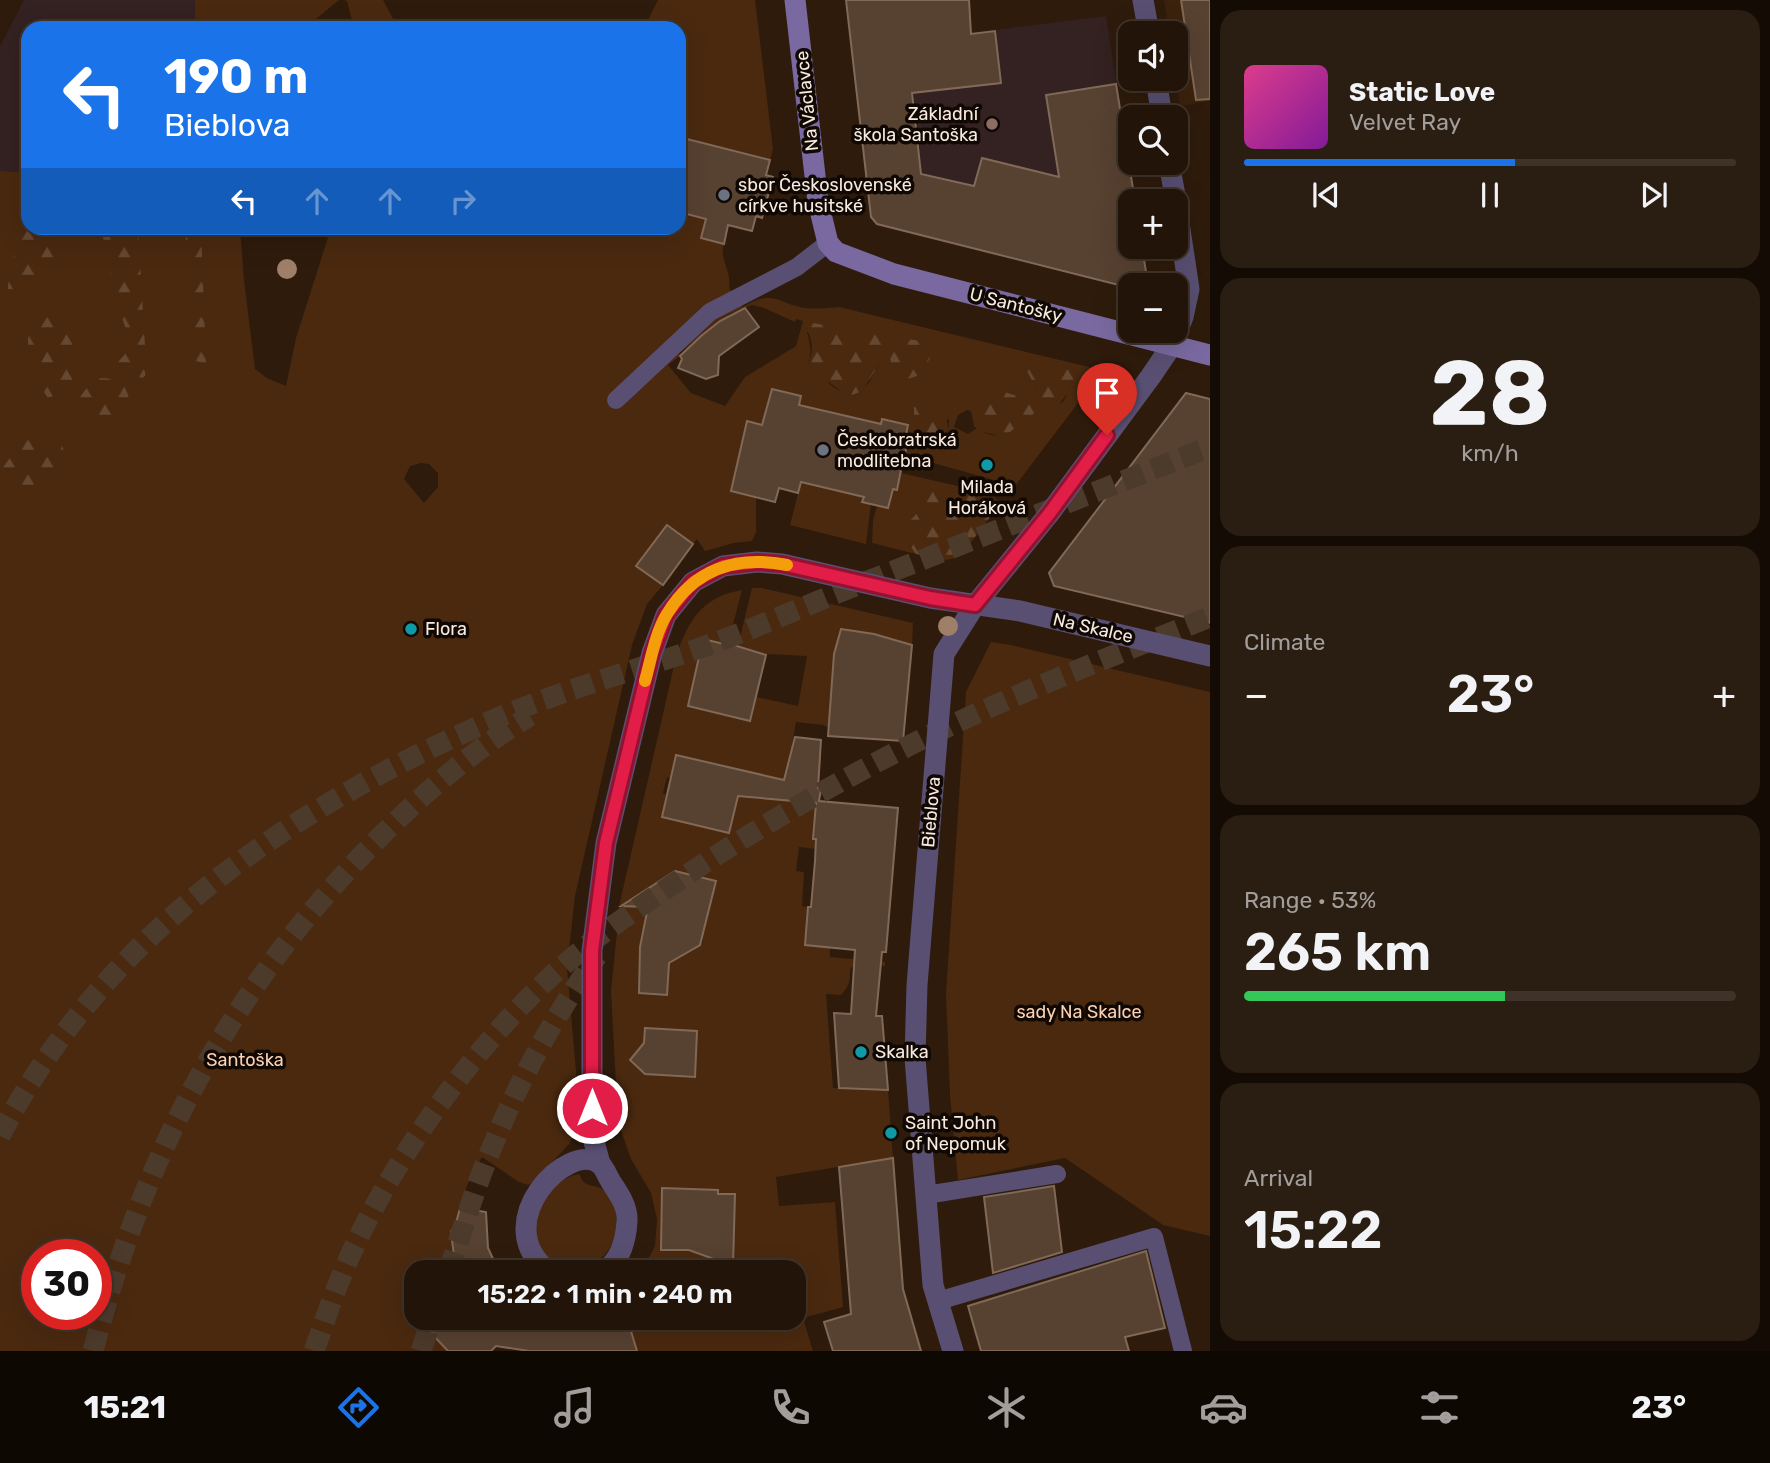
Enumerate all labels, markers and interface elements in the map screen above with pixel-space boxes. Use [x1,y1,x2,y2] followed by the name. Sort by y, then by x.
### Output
[1118,21,1188,343] map controls
[1118,21,1188,91] button: sound
[164,47,308,105] text: 190 m
[49,49,140,140] icon: left
[791,50,823,152] street label: Na Václavce
[1349,77,1495,108] text: Static Love
[853,103,980,146] place label: Základní škola Santoška
[1118,105,1188,175] button: search
[164,106,290,144] text: Bieblova
[1349,108,1461,136] text: Velvet Ray
[984,116,1000,132] marker: Základní škola Santoška
[738,174,912,217] place label: sbor Československé církve husitské
[1307,176,1345,214] icon: previous
[1471,176,1509,214] icon: pause
[1635,176,1673,214] icon: next
[225,182,263,220] icon: left
[298,182,336,220] icon: ahead
[371,182,409,220] icon: ahead
[444,182,482,220] icon: right
[716,187,732,203] marker: sbor Československé církve husitské
[1118,189,1188,259] button: +
[1118,273,1188,343] button: −
[967,283,1065,327] street label: U Santošky
[1430,339,1550,447] text: 28
[1077,363,1137,435] pin
[1088,374,1126,412] icon: arrive
[837,429,957,472] place label: Českobratrská modlitebna
[1461,439,1519,467] text: km/h
[815,442,831,458] marker: Českobratrská modlitebna
[979,457,995,473] marker: Milada Horáková
[948,476,1026,519] place label: Milada Horáková
[1051,608,1135,648] street label: Na Skalce
[425,618,467,640] place label: Flora
[403,621,419,637] marker: Flora
[1244,628,1325,656] text: Climate
[1447,663,1534,725] text: 23°
[1244,672,1269,718] text: −
[1712,672,1736,718] text: +
[917,776,945,848] street label: Bieblova
[1244,886,1376,914] text: Range · 53%
[1244,921,1431,983] text: 265 km
[1016,1001,1142,1023] park label: sady Na Skalce
[875,1041,929,1063] place label: Skalka
[853,1044,869,1060] marker: Skalka
[206,1049,284,1071] park label: Santoška
[555,1071,629,1145] position arrow
[905,1112,1007,1155] place label: Saint John of Nepomuk
[883,1125,899,1141] marker: Saint John of Nepomuk
[1244,1164,1313,1192] text: Arrival
[1244,1199,1382,1261] text: 15:22
[21,1239,112,1330] speed limit sign: 30
[477,1279,733,1310] text: 15:22 · 1 min · 240 m
[334,1383,383,1432] icon: directions
[550,1383,599,1432] icon: music
[766,1383,815,1432] icon: phone
[982,1383,1031,1432] icon: climate
[1199,1383,1248,1432] icon: car
[1415,1383,1464,1432] icon: filters
[84,1388,166,1426] text: 15:21
[1631,1388,1686,1426] text: 23°

